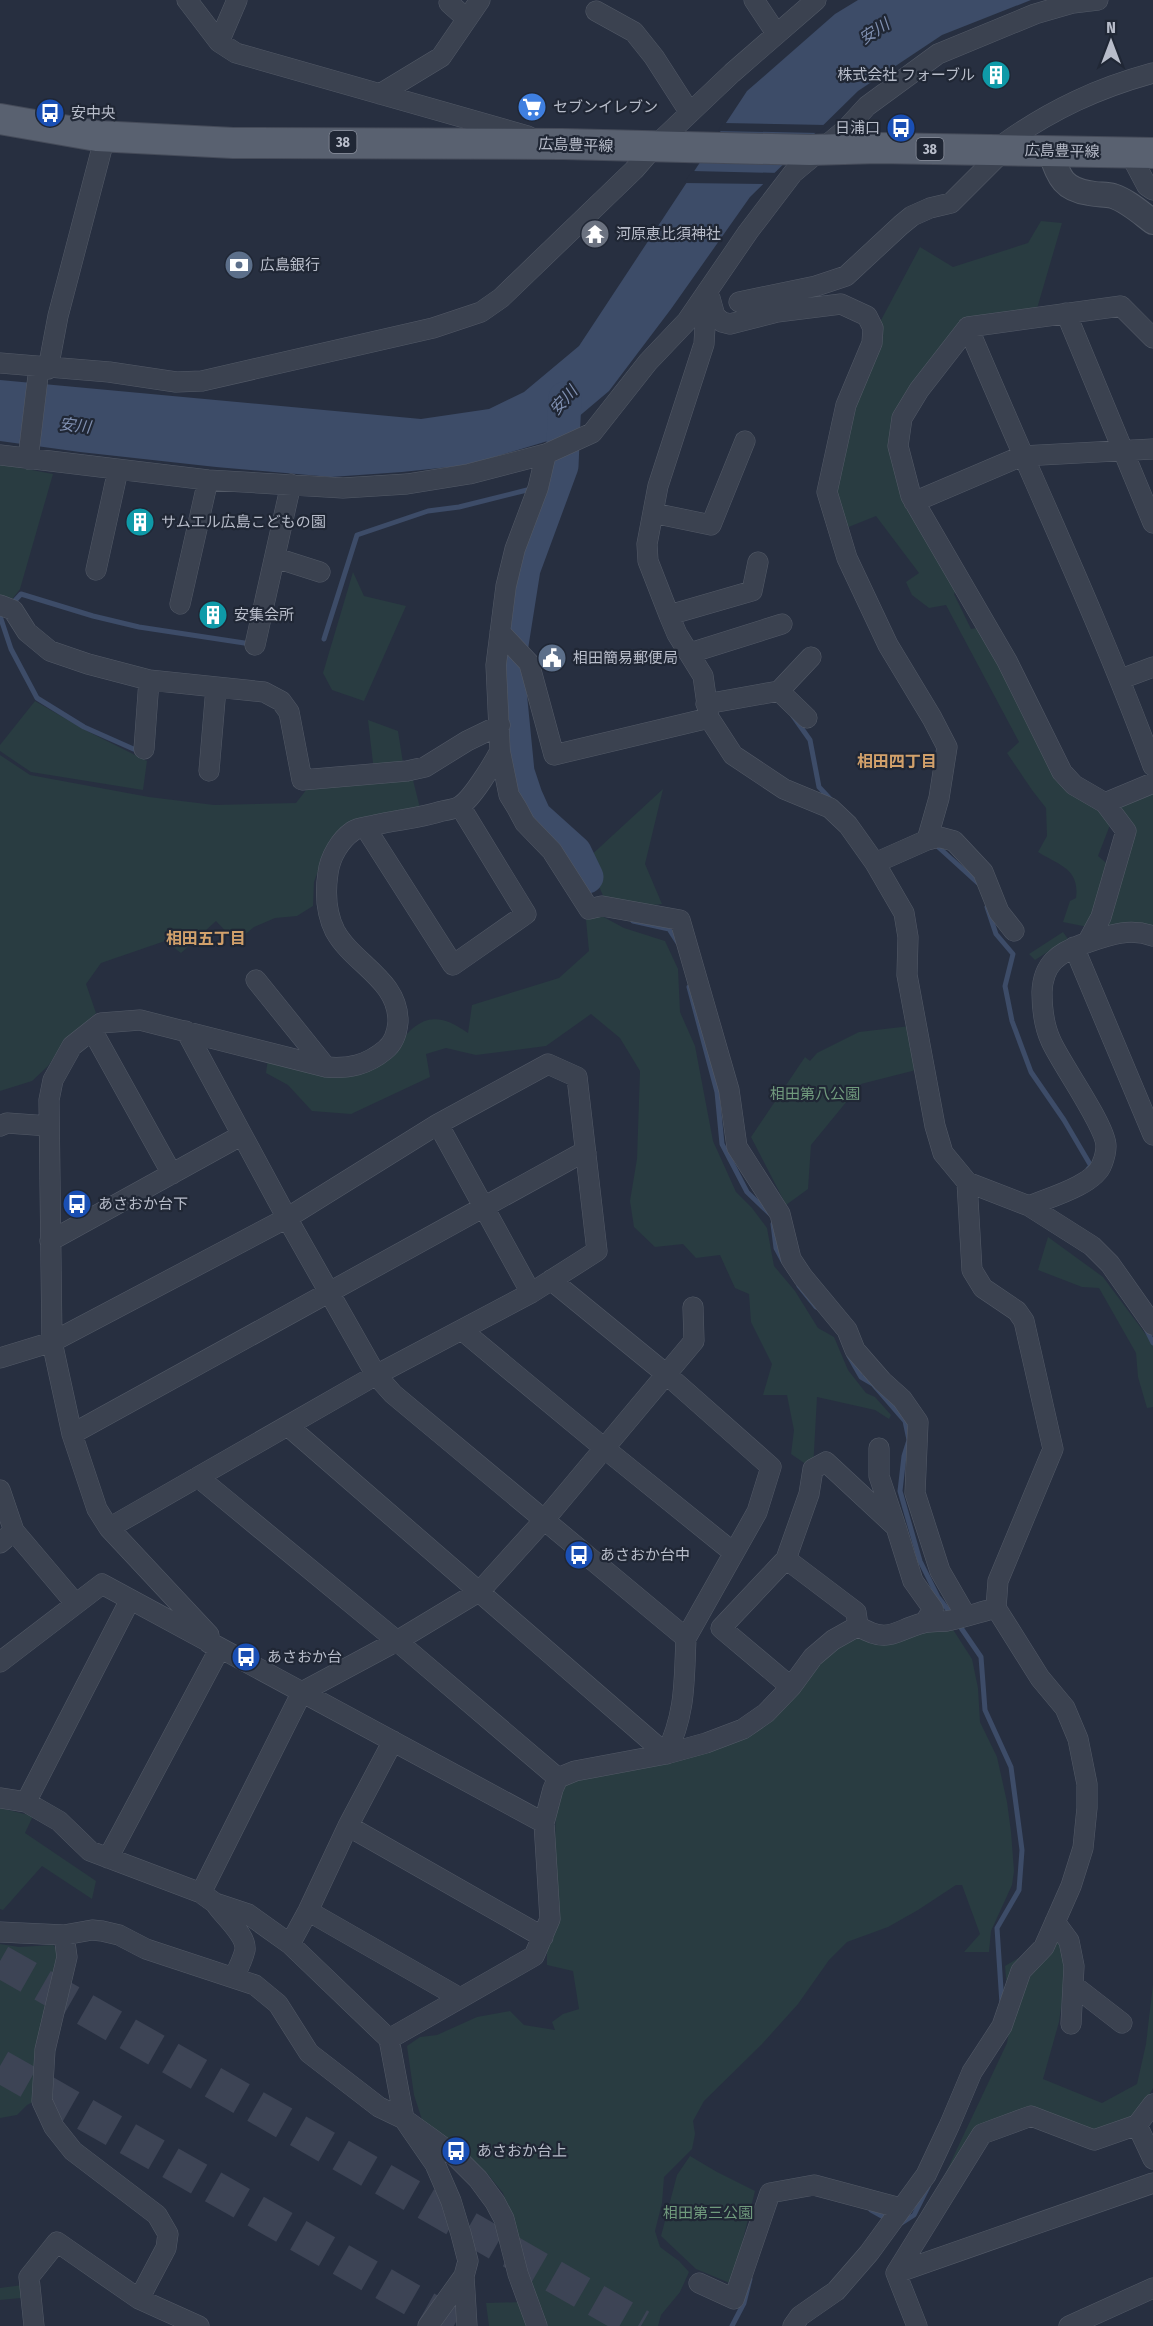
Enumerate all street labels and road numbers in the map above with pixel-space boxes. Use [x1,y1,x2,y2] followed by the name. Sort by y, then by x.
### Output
[330,131,356,153] road number: 38
[538,135,614,155] street label: 広島豊平線
[916,138,944,160] road number: 38
[1024,141,1100,161] street label: 広島豊平線

